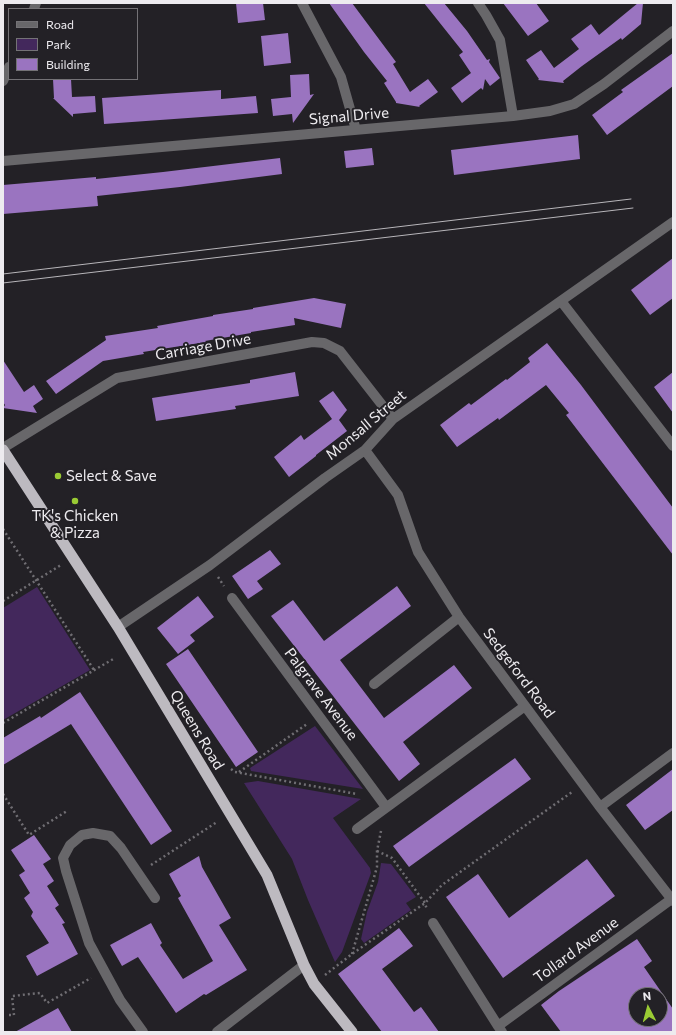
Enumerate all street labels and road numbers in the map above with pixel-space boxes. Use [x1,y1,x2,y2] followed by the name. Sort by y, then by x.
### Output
[308,104,390,128] street label: Signal Drive
[154,330,252,364] street label: Carriage Drive
[322,386,410,464] street label: Monsall Street
[479,624,559,722] street label: Sedgeford Road
[280,644,362,744] street label: Palgrave Avenue
[166,687,228,773] street label: Queens Road
[530,913,622,987] street label: Tollard Avenue

